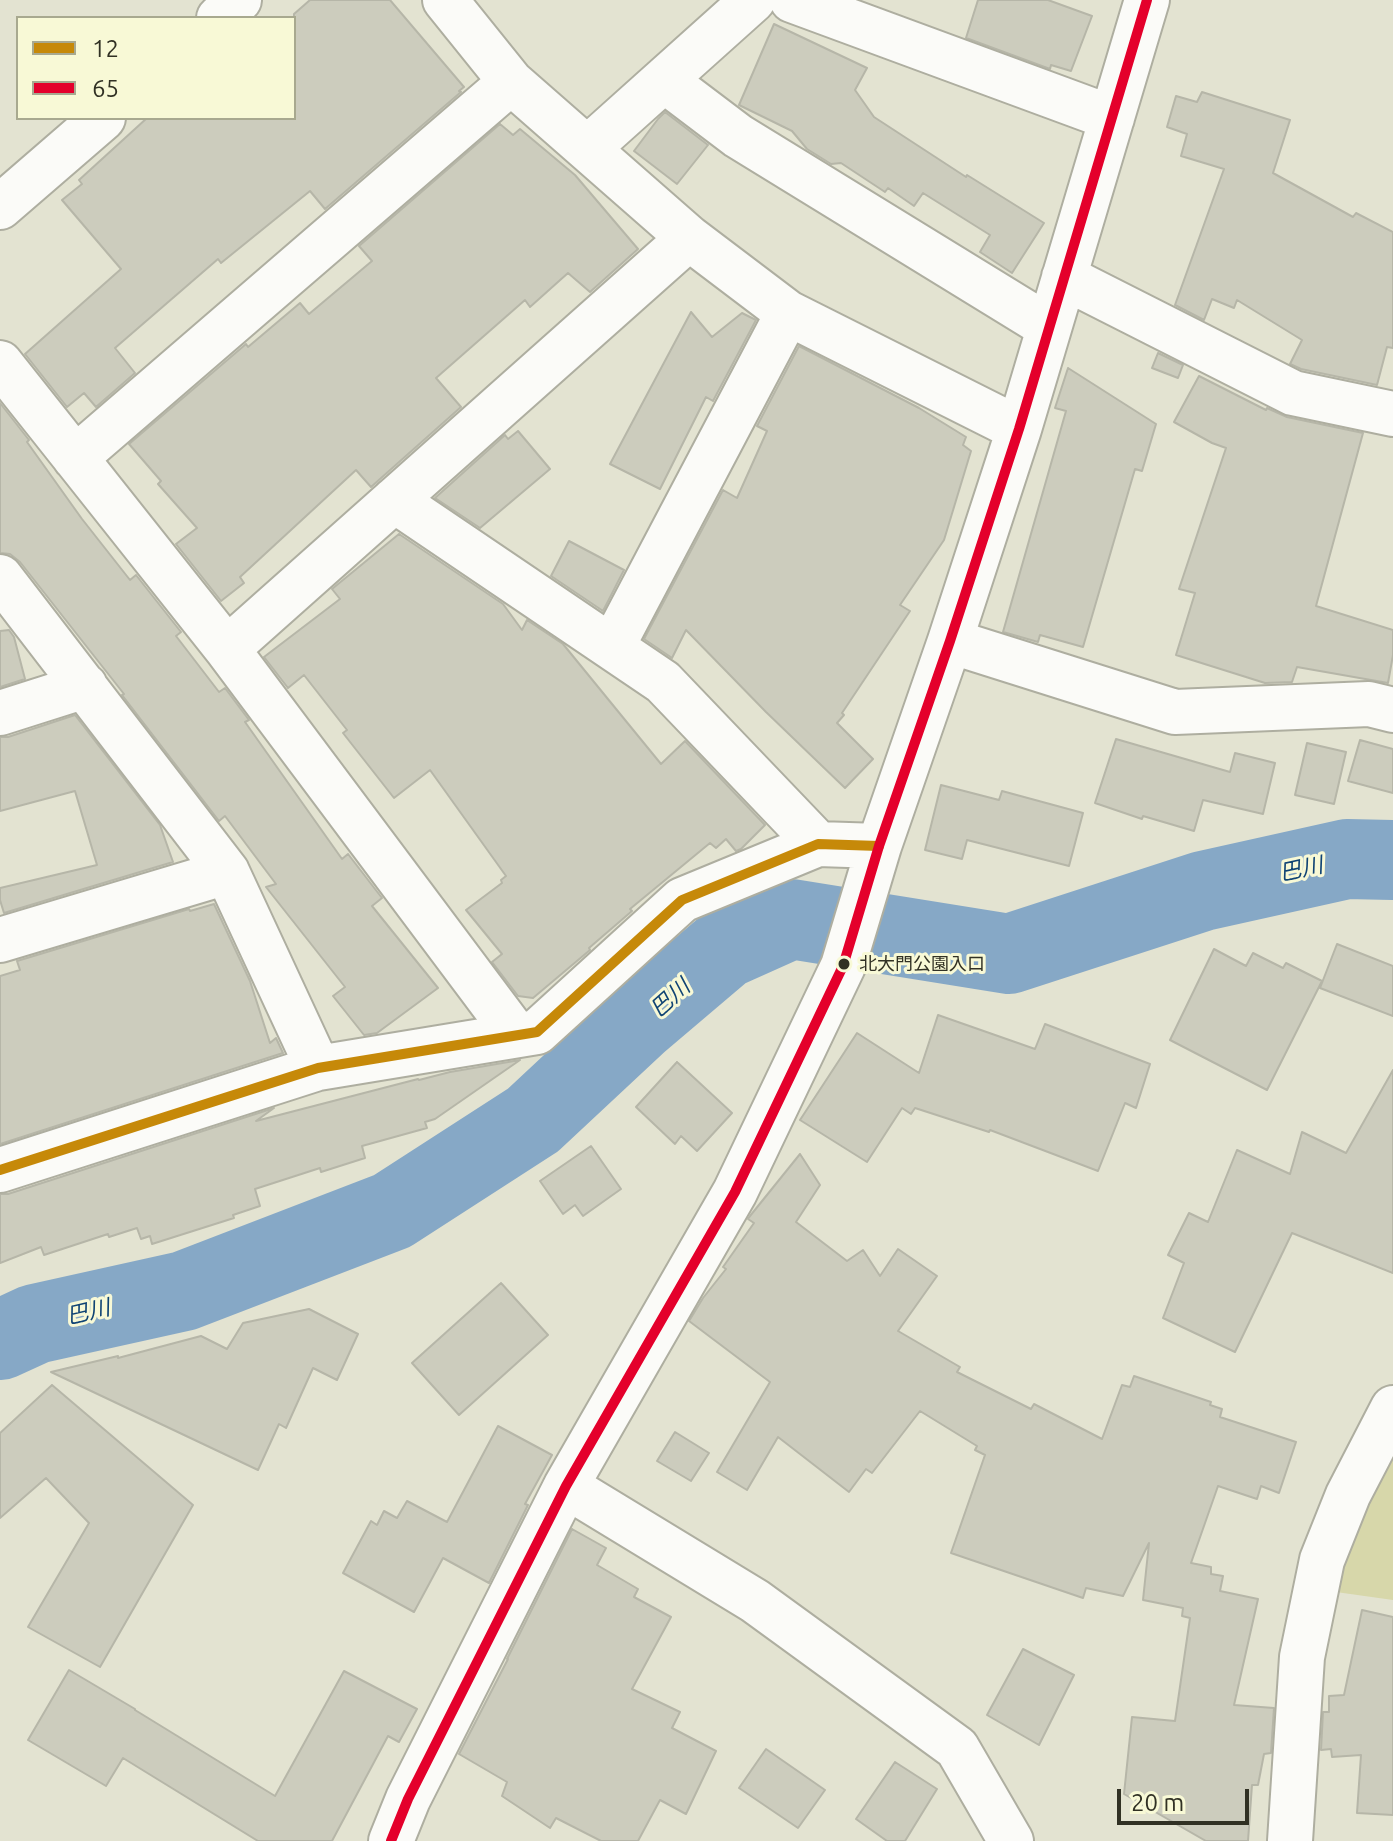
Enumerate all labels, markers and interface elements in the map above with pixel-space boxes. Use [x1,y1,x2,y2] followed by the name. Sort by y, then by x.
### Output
[16,16,296,120] legend
[92,35,119,62] text: 12
[92,75,119,102] text: 65
[1277,852,1325,886] water label: 巴川
[859,953,985,975] place label: 北大門公園入口
[836,956,852,972] marker: 北大門公園入口
[645,973,695,1023] water label: 巴川
[64,1294,112,1330] water label: 巴川
[1121,1773,1253,1823] scale bar
[1131,1789,1184,1816] text: 20 m

